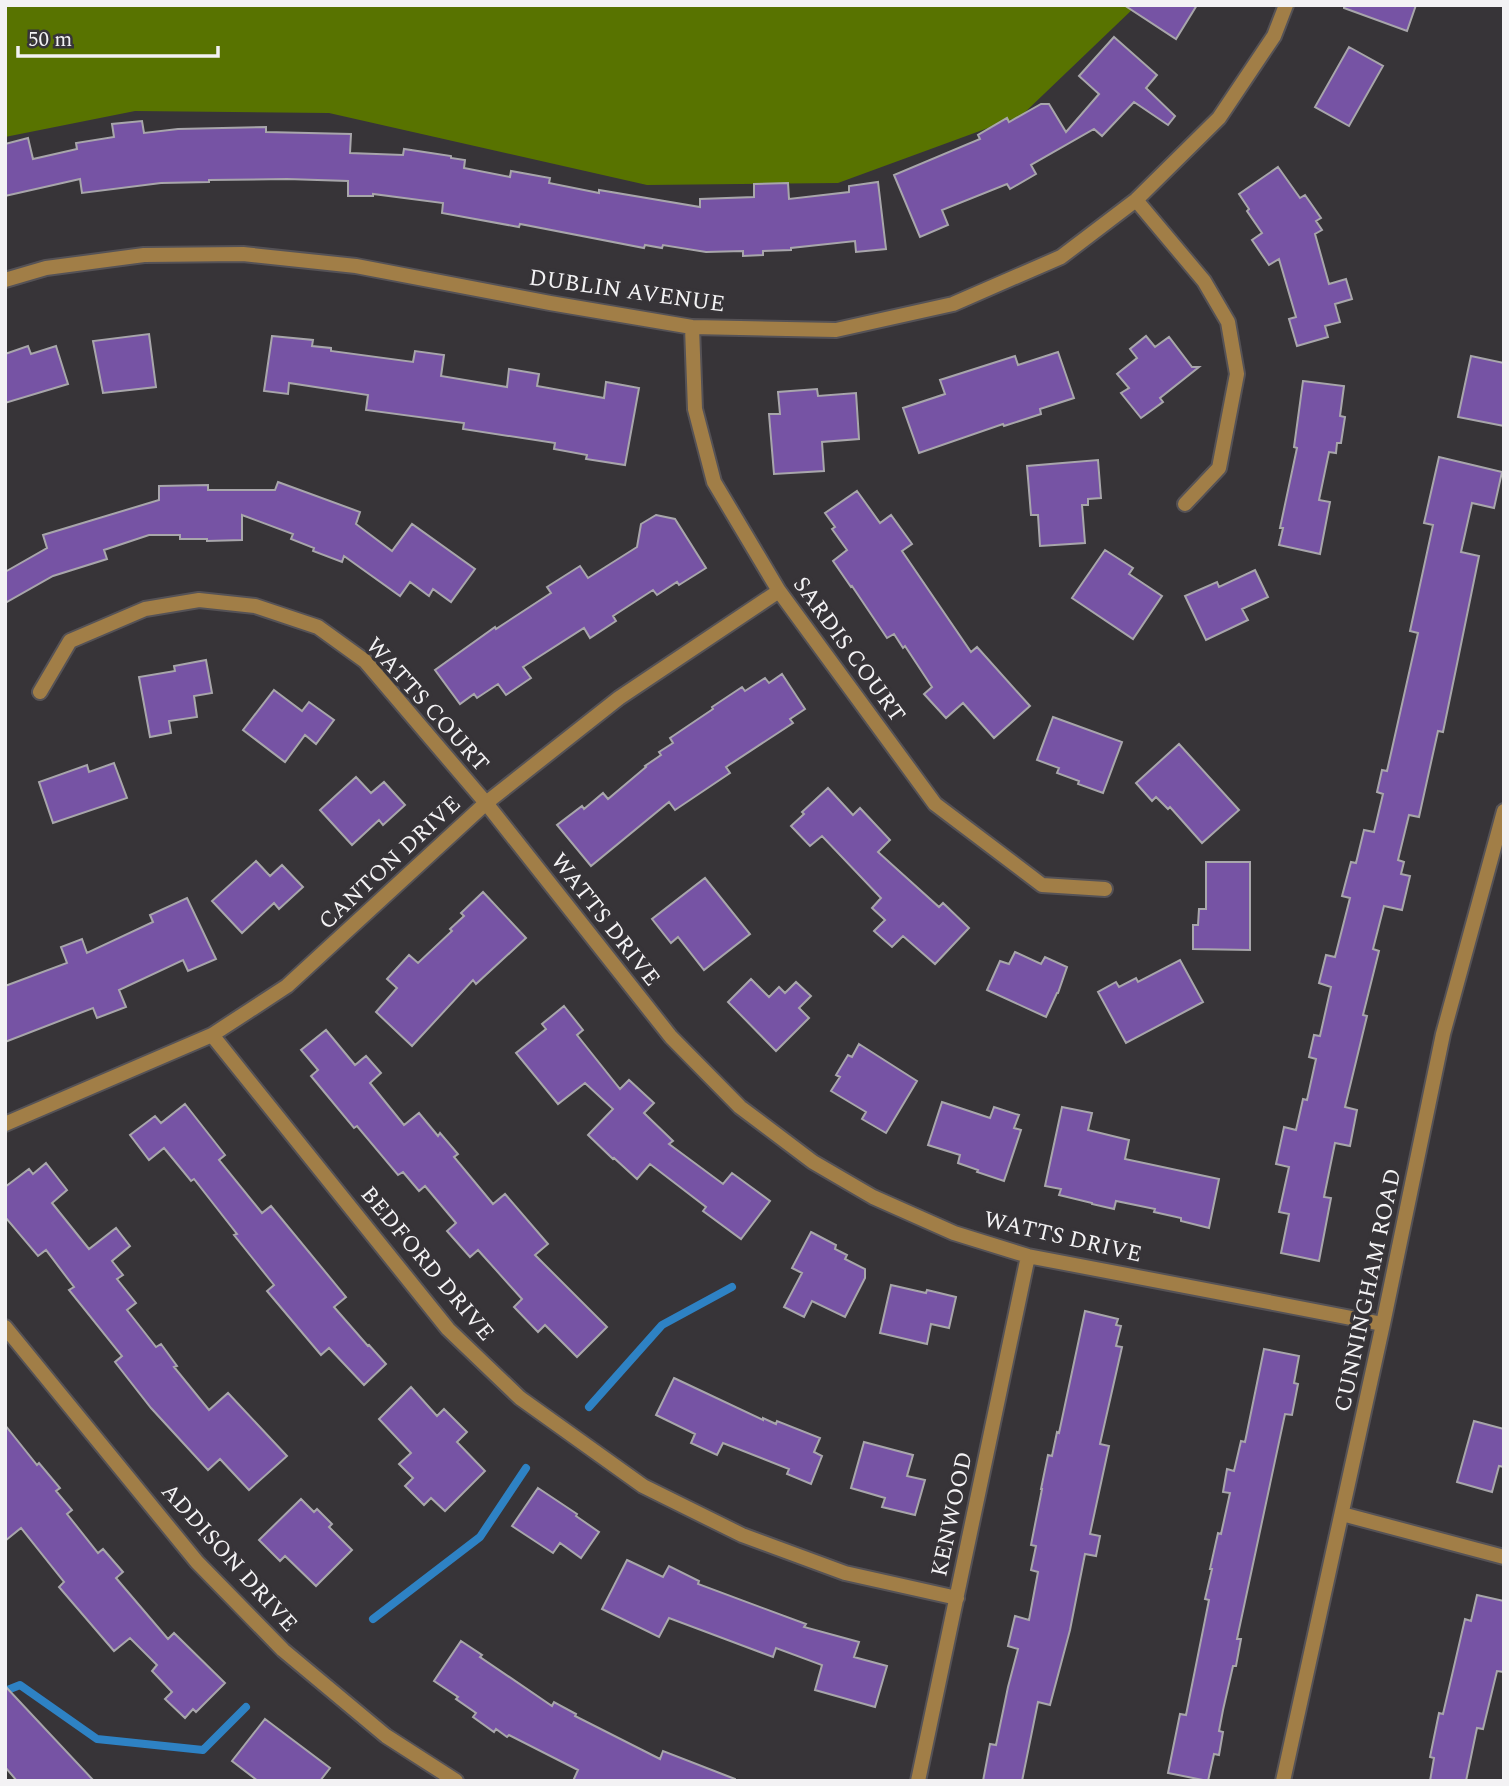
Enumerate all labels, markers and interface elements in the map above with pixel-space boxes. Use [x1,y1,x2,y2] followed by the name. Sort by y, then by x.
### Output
[18,14,217,58] scale bar
[28,24,72,56] text: 50 m
[526,260,727,323] street label: DUBLIN AVENUE
[784,569,914,730] street label: SARDIS COURT
[356,630,497,780] street label: WATTS COURT
[311,788,469,939] street label: CANTON DRIVE
[541,846,668,994] street label: WATTS DRIVE
[1326,1165,1411,1415] street label: CUNNINGHAM ROAD
[351,1179,502,1349] street label: BEDFORD DRIVE
[980,1202,1145,1273] street label: WATTS DRIVE
[922,1449,983,1580] street label: KENWOOD
[152,1475,306,1641] street label: ADDISON DRIVE

